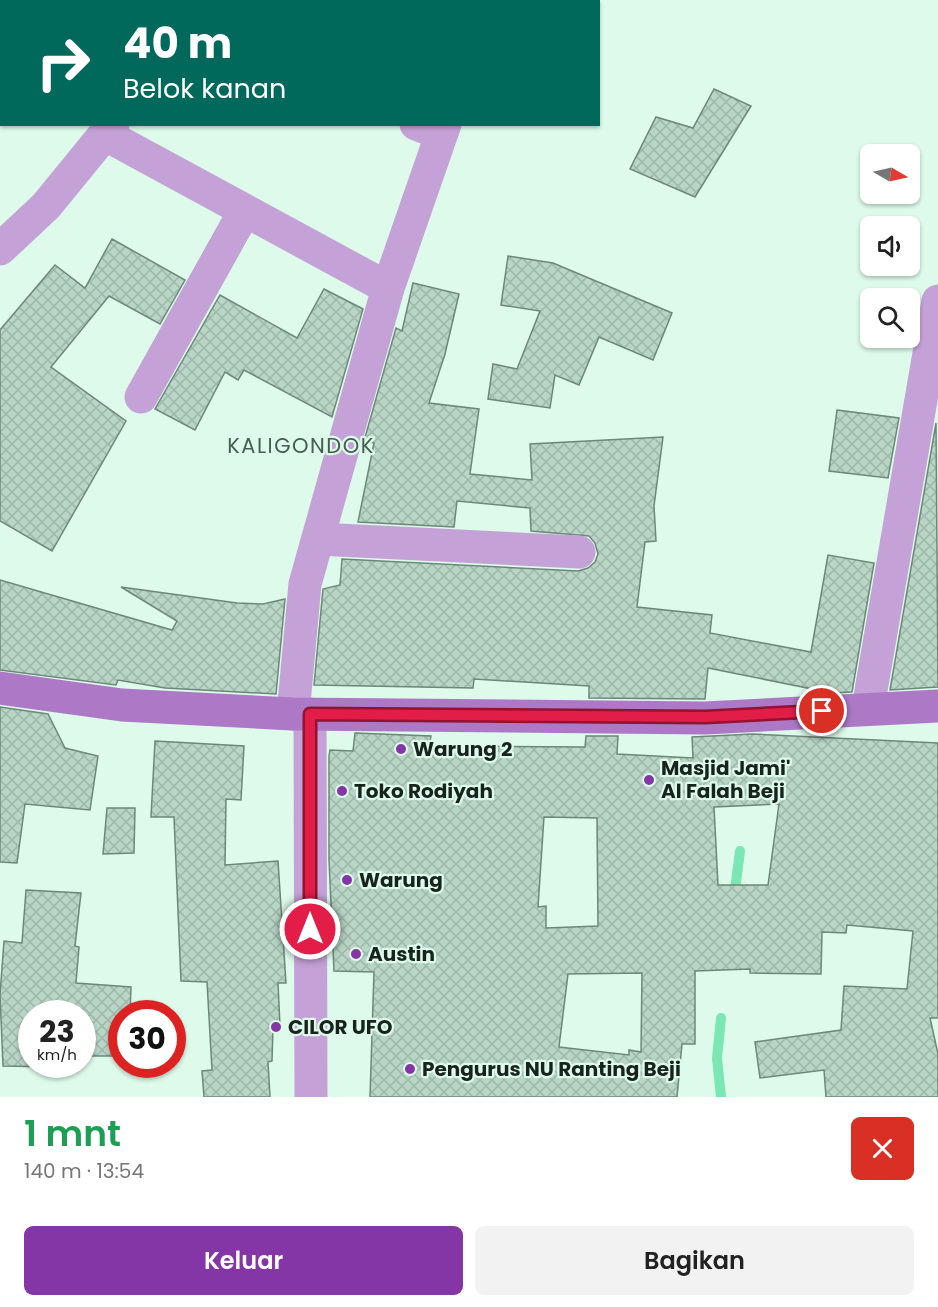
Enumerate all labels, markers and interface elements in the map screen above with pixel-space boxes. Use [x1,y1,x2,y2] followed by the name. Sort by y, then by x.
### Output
[123,14,232,73] text: 40 m
[24,24,102,102] icon: right
[123,70,286,107] text: Belok kanan
[860,144,920,204] north arrow
[860,144,920,348] map controls
[860,216,920,276] button: sound
[860,288,920,348] button: search
[227,431,375,460] district label: KALIGONDOK
[796,685,847,736] pin
[805,694,838,727] icon: arrive
[413,735,512,763] place label: Warung 2
[394,742,408,756] marker: Warung 2
[661,754,790,805] place label: Masjid Jami' Al Falah Beji
[642,773,656,787] marker: Masjid Jami' Al Falah Beji
[354,777,493,805] place label: Toko Rodiyah
[335,784,349,798] marker: Toko Rodiyah
[359,866,443,894] place label: Warung
[340,873,354,887] marker: Warung
[278,897,342,961] position arrow
[368,940,435,968] place label: Austin
[349,947,363,961] marker: Austin
[108,1000,186,1078] speed limit sign: 30
[39,1010,75,1053] text: 23
[288,1013,393,1041] place label: CILOR UFO
[269,1020,283,1034] marker: CILOR UFO
[37,1044,77,1065] text: km/h
[422,1055,681,1083] place label: Pengurus NU Ranting Beji
[403,1062,417,1076] marker: Pengurus NU Ranting Beji
[24,1108,121,1159] text: 1 mnt
[851,1117,914,1180] button: close
[24,1157,144,1185] text: 140 m · 13:54
[24,1226,463,1295] button: Keluar
[475,1226,914,1295] button: Bagikan

